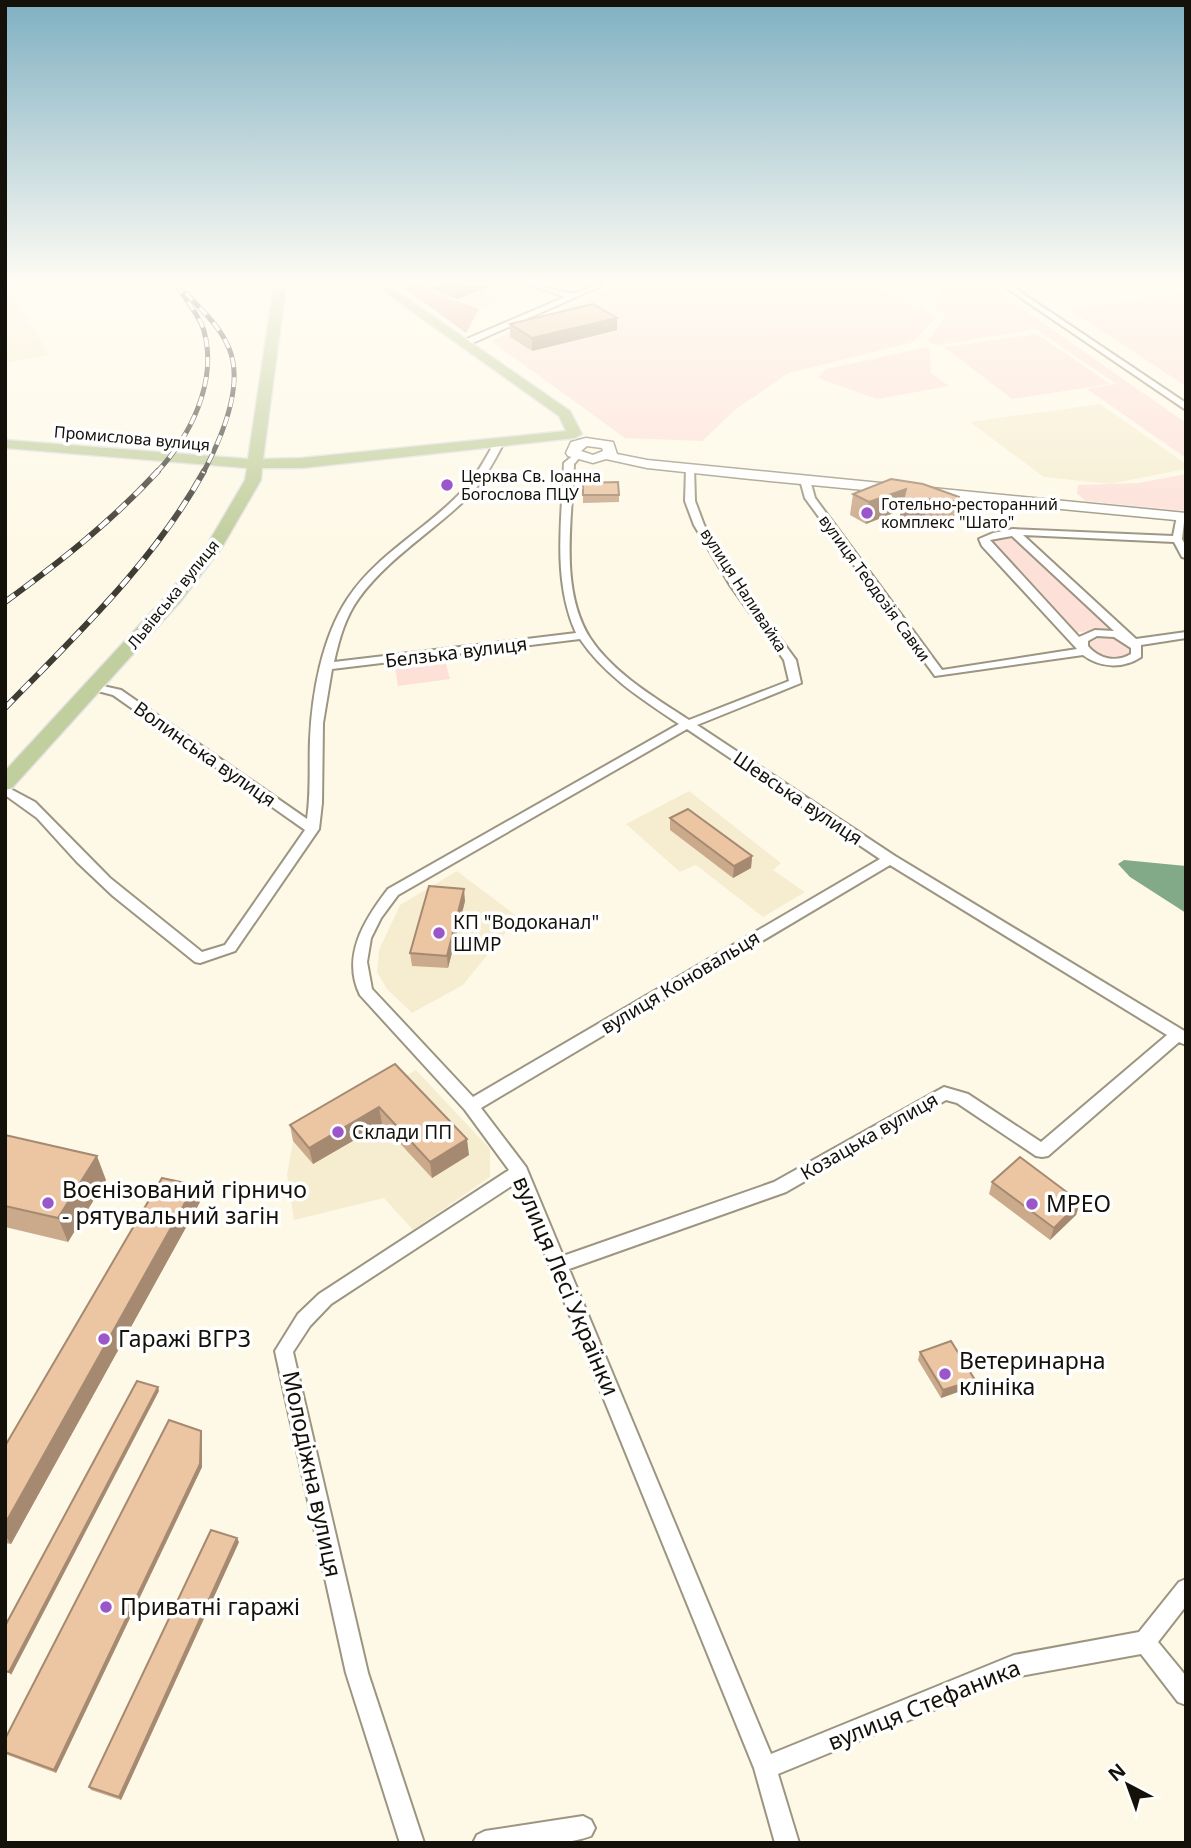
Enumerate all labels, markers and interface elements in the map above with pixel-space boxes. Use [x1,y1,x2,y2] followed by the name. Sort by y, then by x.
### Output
[53,420,211,456] street label: Промислова вулиця
[461,465,601,505] place label: Церква Св. Іоанна Богослова ПЦУ
[439,477,455,493] marker: Церква Св. Іоанна Богослова ПЦУ
[881,493,1058,533] place label: Готельно-ресторанний комплекс "Шато"
[859,505,875,521] marker: Готельно-ресторанний комплекс "Шато"
[814,510,936,666] street label: вулиця Теодозія Савки
[696,524,792,656] street label: вулиця Наливайка
[122,535,224,653] street label: Львівська вулиця
[383,630,529,674] street label: Белзька вулиця
[129,695,281,813] street label: Волинська вулиця
[728,745,868,851] street label: Шевська вулиця
[453,909,599,957] place label: КП "Водоканал" ШМР
[596,924,764,1040] street label: вулиця Коновальця
[431,925,447,941] marker: КП "Водоканал" ШМР
[796,1086,942,1186] street label: Козацька вулиця
[352,1119,452,1145] place label: Склади ПП
[330,1124,346,1140] marker: Склади ПП
[506,1171,628,1400] street label: вулиця Лесі Українки
[62,1173,307,1231] place label: Воєнізований гірничо - рятувальний загін
[1046,1187,1111,1219] place label: МРЕО
[40,1195,56,1211] marker: Воєнізований гірничо - рятувальний загін
[1024,1196,1040,1212] marker: МРЕО
[118,1322,251,1354] place label: Гаражі ВГРЗ
[96,1331,112,1347] marker: Гаражі ВГРЗ
[959,1344,1106,1402] place label: Ветеринарна клініка
[937,1366,953,1382] marker: Ветеринарна клініка
[275,1368,350,1580] street label: Молодіжна вулиця
[120,1590,300,1622] place label: Приватні гаражі
[98,1599,114,1615] marker: Приватні гаражі
[823,1651,1025,1757] street label: вулиця Стефаника
[1093,1750,1163,1820] north arrow
[1102,1757,1131,1787] text: N

